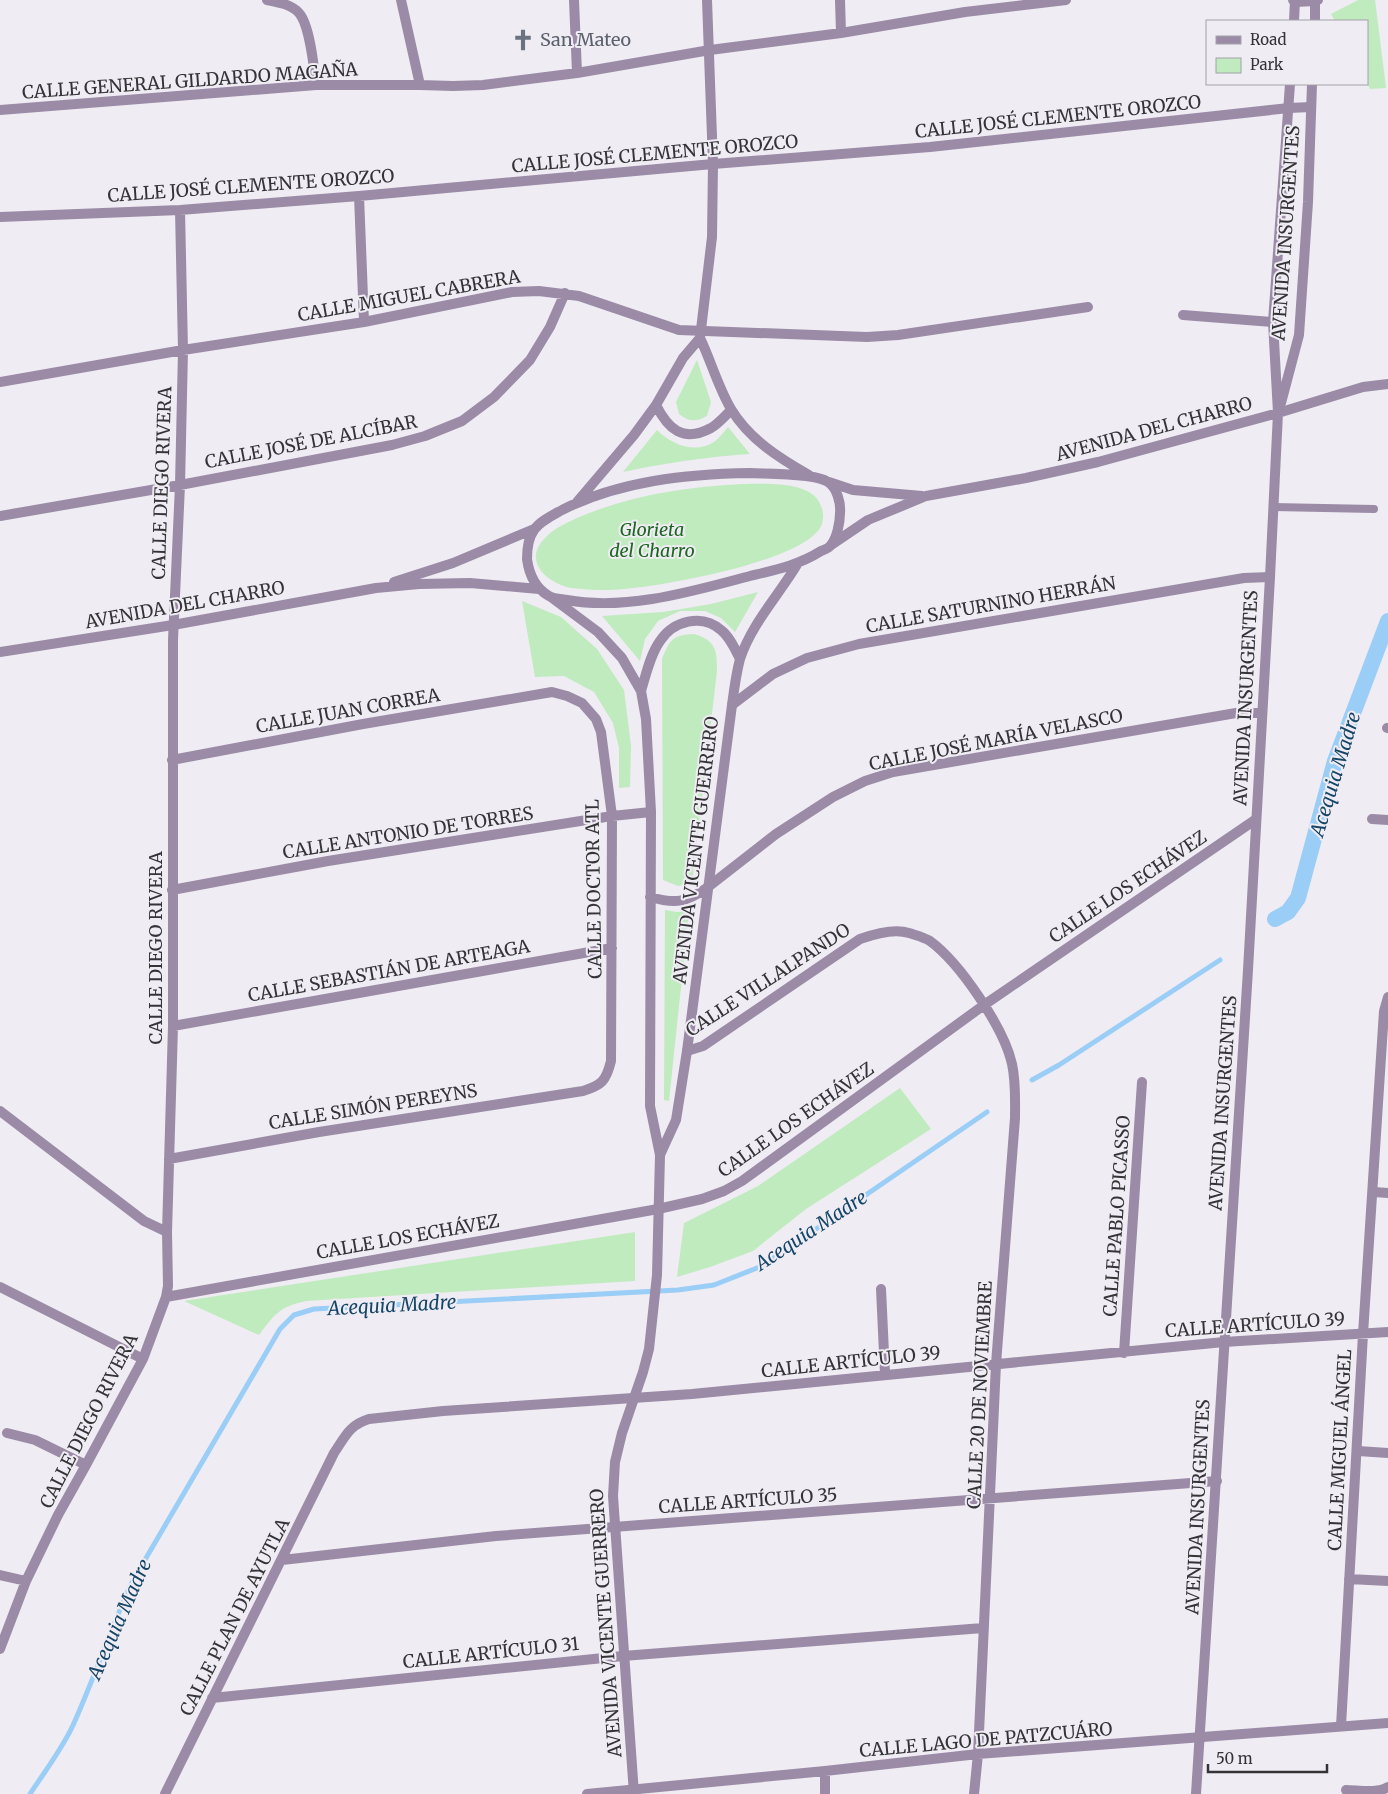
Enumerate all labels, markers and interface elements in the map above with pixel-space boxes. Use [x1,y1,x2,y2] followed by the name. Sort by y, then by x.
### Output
[1206,20,1368,85] legend
[510,27,536,53] church icon: San Mateo
[540,28,631,51] place label: San Mateo
[1250,30,1286,49] text: Road
[1250,55,1284,74] text: Park
[21,57,359,104] street label: CALLE GENERAL GILDARDO MAGAÑA
[914,90,1202,143] street label: CALLE JOSÉ CLEMENTE OROZCO
[1266,124,1305,342] street label: AVENIDA INSURGENTES
[511,130,799,177] street label: CALLE JOSÉ CLEMENTE OROZCO
[107,164,395,207] street label: CALLE JOSÉ CLEMENTE OROZCO
[296,265,522,326] street label: CALLE MIGUEL CABRERA
[147,386,176,580] street label: CALLE DIEGO RIVERA
[1052,391,1255,466] street label: AVENIDA DEL CHARRO
[203,410,420,473] street label: CALLE JOSÉ DE ALCÍBAR
[609,518,695,562] park label: Glorieta del Charro
[864,571,1118,638] street label: CALLE SATURNINO HERRÁN
[82,576,286,634] street label: AVENIDA DEL CHARRO
[1228,589,1263,807] street label: AVENIDA INSURGENTES
[254,683,442,738] street label: CALLE JUAN CORREA
[867,704,1125,775] street label: CALLE JOSÉ MARÍA VELASCO
[1304,709,1365,841] water label: Acequia Madre
[668,715,723,986] street label: AVENIDA VICENTE GUERRERO
[580,799,607,979] street label: CALLE DOCTOR ATL
[281,801,535,864] street label: CALLE ANTONIO DE TORRES
[1044,825,1211,948] street label: CALLE LOS ECHÁVEZ
[144,851,167,1045] street label: CALLE DIEGO RIVERA
[681,918,854,1041] street label: CALLE VILLALPANDO
[246,934,532,1007] street label: CALLE SEBASTIÁN DE ARTEAGA
[1203,994,1242,1212] street label: AVENIDA INSURGENTES
[713,1057,878,1182] street label: CALLE LOS ECHÁVEZ
[267,1079,479,1134] street label: CALLE SIMÓN PEREYNS
[1098,1115,1135,1317] street label: CALLE PABLO PICASSO
[749,1185,872,1276] water label: Acequia Madre
[315,1209,501,1264] street label: CALLE LOS ECHÁVEZ
[962,1280,997,1510] street label: CALLE 20 DE NOVIEMBRE
[325,1290,457,1320] water label: Acequia Madre
[1164,1307,1346,1342] street label: CALLE ARTÍCULO 39
[34,1329,143,1512] street label: CALLE DIEGO RIVERA
[760,1341,942,1382] street label: CALLE ARTÍCULO 39
[1323,1349,1356,1551] street label: CALLE MIGUEL ÁNGEL
[1180,1398,1215,1616] street label: AVENIDA INSURGENTES
[658,1483,838,1518] street label: CALLE ARTÍCULO 35
[585,1488,626,1759] street label: AVENIDA VICENTE GUERRERO
[175,1514,295,1720] street label: CALLE PLAN DE AYUTLA
[81,1555,156,1685] water label: Acequia Madre
[402,1632,580,1673] street label: CALLE ARTÍCULO 31
[858,1717,1113,1762] street label: CALLE LAGO DE PATZCUÁRO
[1208,1742,1327,1774] scale bar
[1216,1749,1253,1768] text: 50 m

